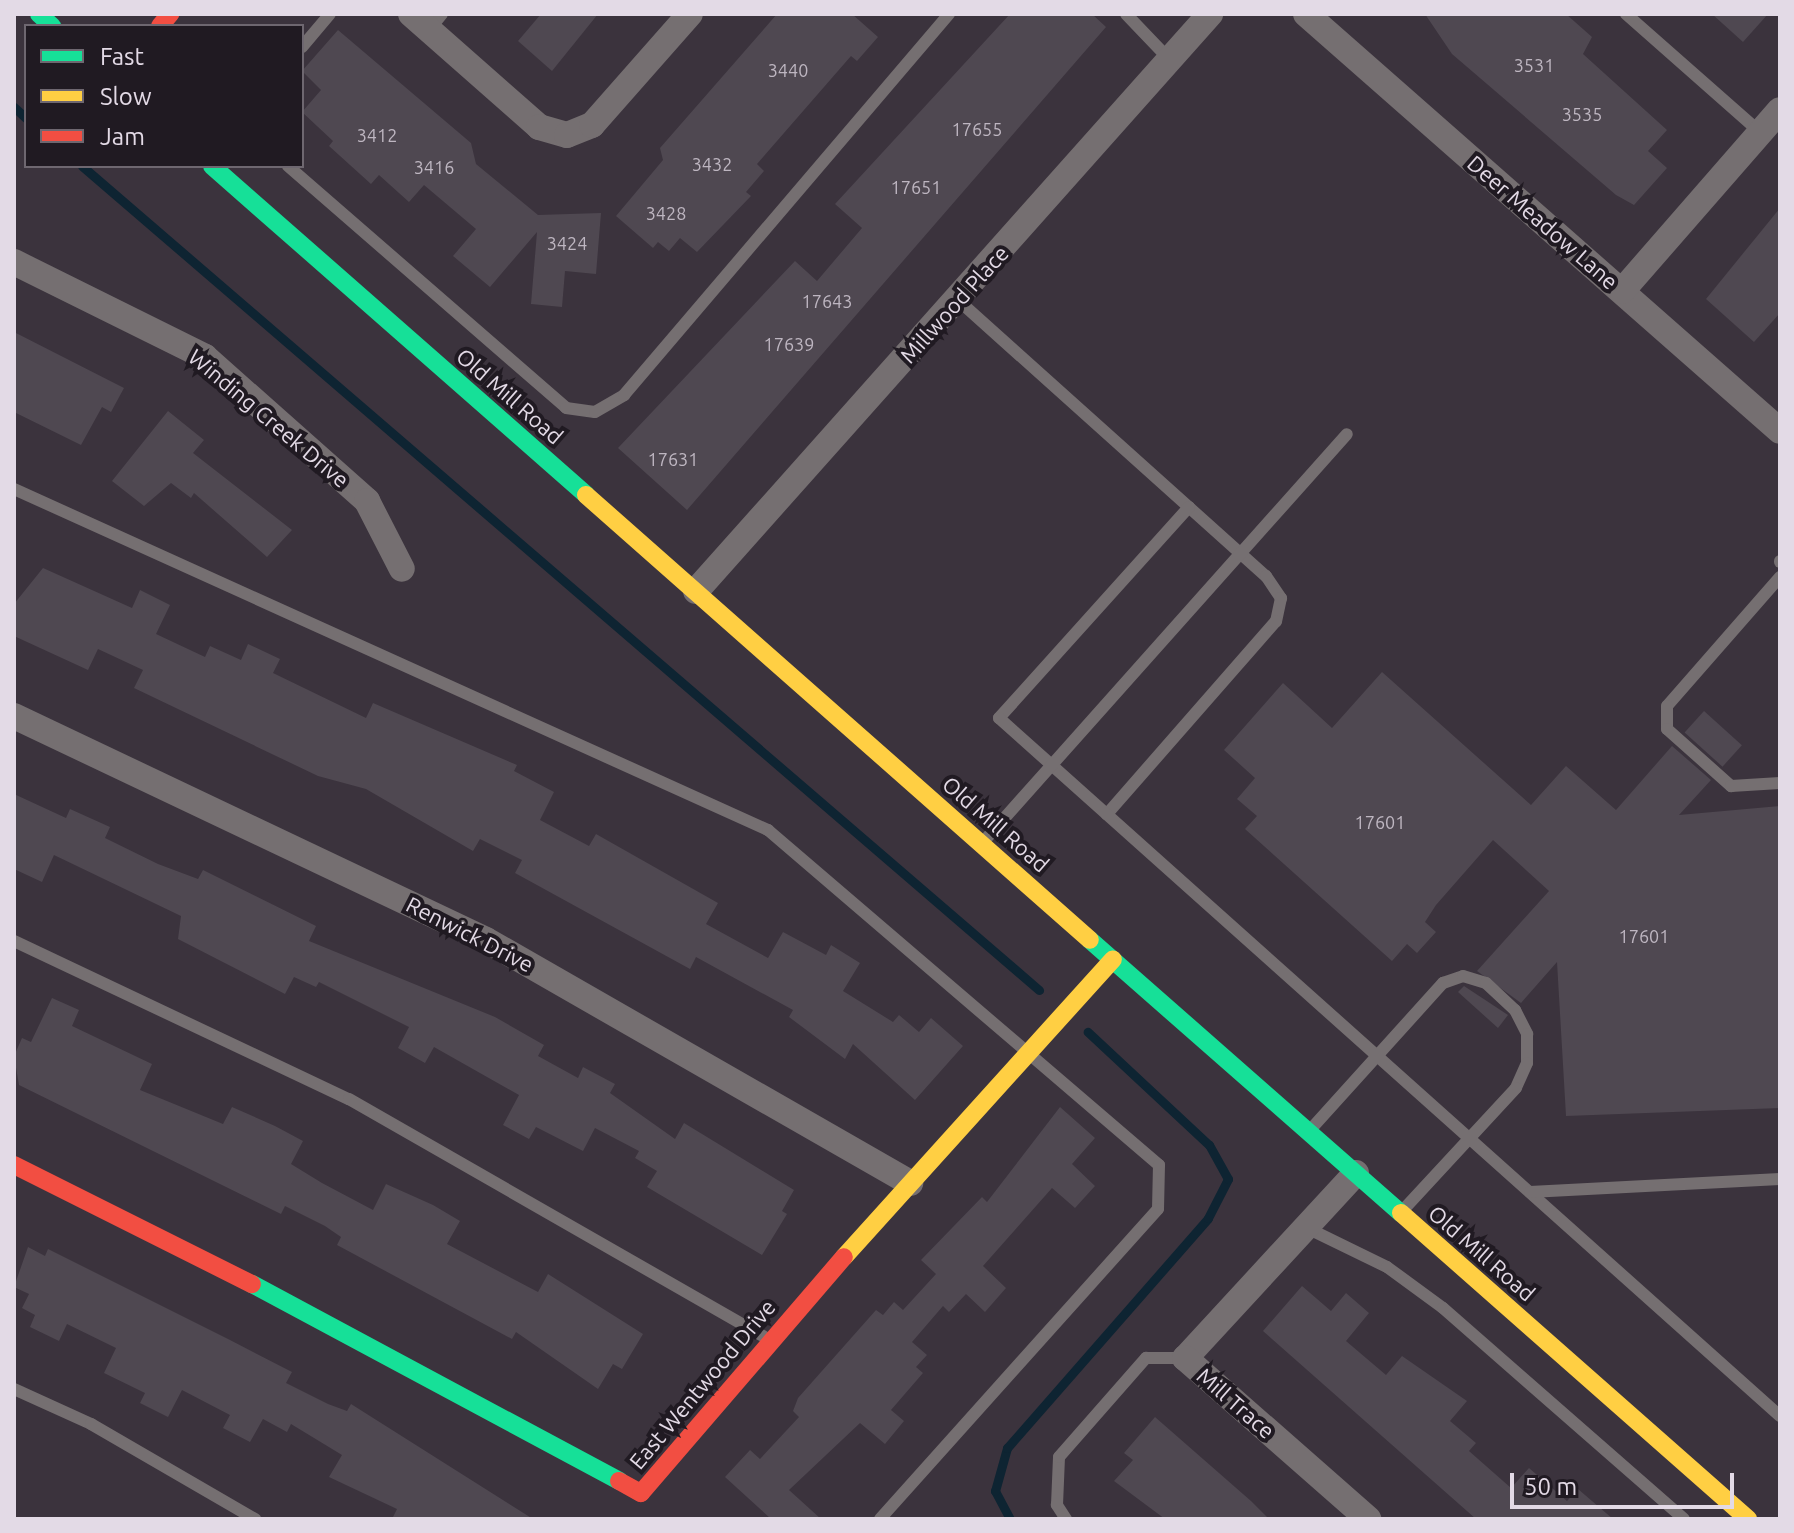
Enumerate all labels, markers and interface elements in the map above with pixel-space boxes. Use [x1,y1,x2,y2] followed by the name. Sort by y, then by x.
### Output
[24,24,304,168] legend
[100,43,144,70] text: Fast
[1514,54,1554,76] house number: 3531
[768,59,808,81] house number: 3440
[100,83,152,110] text: Slow
[1562,103,1602,125] house number: 3535
[952,118,1002,140] house number: 17655
[100,123,145,150] text: Jam
[357,124,397,146] house number: 3412
[1462,149,1624,295] street label: Deer Meadow Lane
[692,153,732,175] house number: 3432
[414,156,454,178] house number: 3416
[891,176,941,198] house number: 17651
[646,202,686,224] house number: 3428
[547,232,587,254] house number: 3424
[894,240,1014,368] street label: Millwood Place
[802,290,852,312] house number: 17643
[764,333,814,355] house number: 17639
[183,343,355,493] street label: Winding Creek Drive
[451,343,569,449] street label: Old Mill Road
[648,448,698,470] house number: 17631
[937,771,1055,877] street label: Old Mill Road
[1355,811,1405,833] house number: 17601
[402,891,538,977] street label: Renwick Drive
[1619,925,1669,947] house number: 17601
[1423,1200,1541,1306] street label: Old Mill Road
[623,1294,781,1474] street label: East Wentwood Drive
[1192,1362,1280,1444] street label: Mill Trace
[1514,1457,1738,1507] scale bar
[1524,1473,1577,1500] text: 50 m

